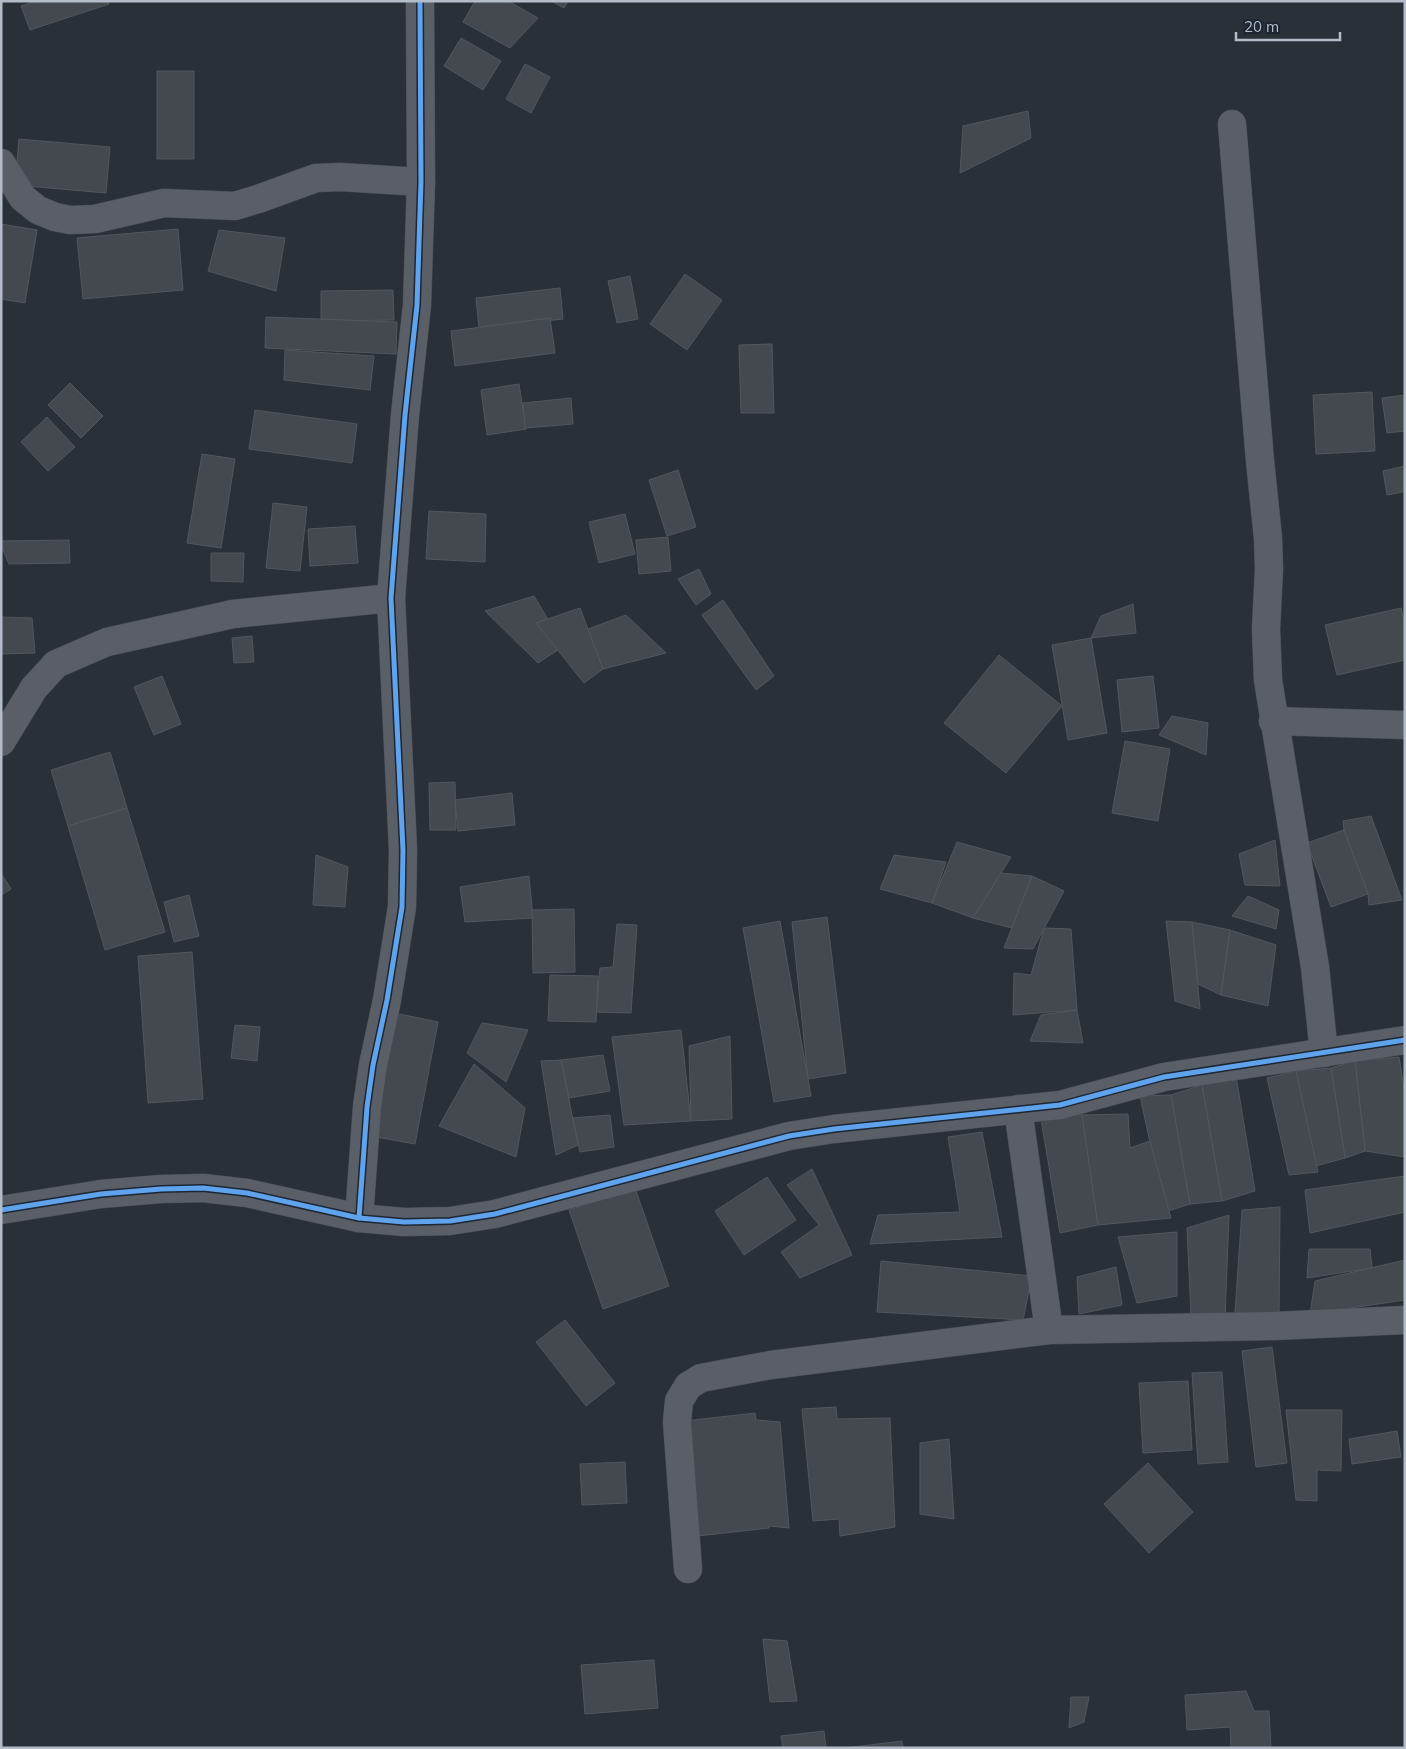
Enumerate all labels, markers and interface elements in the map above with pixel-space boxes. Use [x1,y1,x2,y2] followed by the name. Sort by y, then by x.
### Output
[1236,10,1340,42] scale bar
[1244,17,1279,36] text: 20 m

